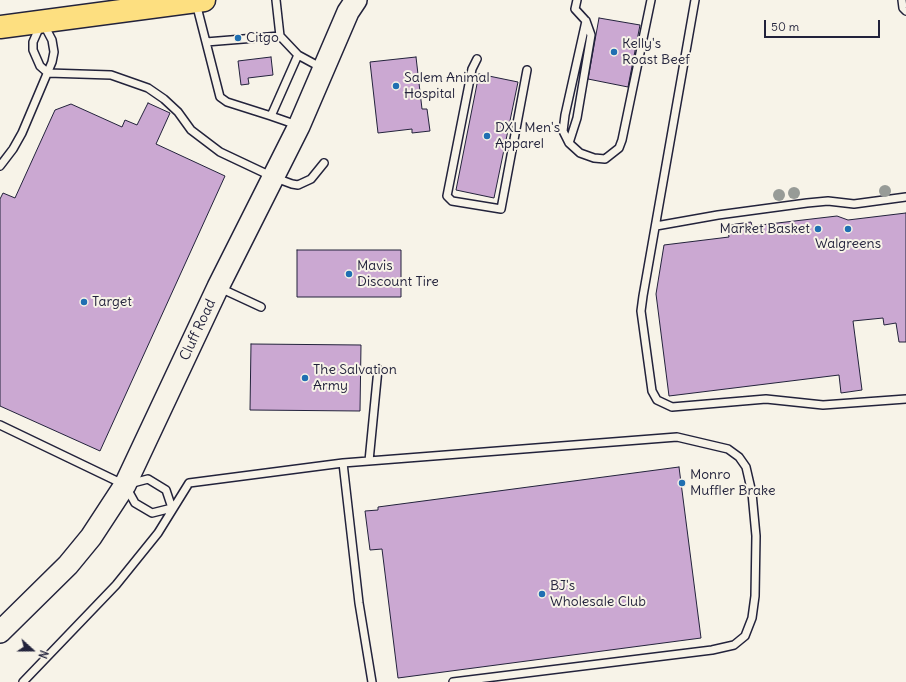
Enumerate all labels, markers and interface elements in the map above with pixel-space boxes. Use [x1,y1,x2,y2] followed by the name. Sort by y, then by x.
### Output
[766,12,882,38] scale bar
[771,19,799,34] text: 50 m
[246,30,279,46] place label: Citgo
[233,33,243,43] marker: Citgo
[622,36,690,68] place label: Kelly's Roast Beef
[609,47,619,57] marker: Kelly's Roast Beef
[404,70,490,102] place label: Salem Animal Hospital
[391,81,401,91] marker: Salem Animal Hospital
[495,120,560,152] place label: DXL Men's Apparel
[482,131,492,141] marker: DXL Men's Apparel
[720,221,810,237] place label: Market Basket
[813,224,823,234] marker: Market Basket
[843,224,853,234] marker: Walgreens
[815,236,881,252] place label: Walgreens
[357,258,439,290] place label: Mavis Discount Tire
[344,269,354,279] marker: Mavis Discount Tire
[92,294,132,310] place label: Target
[79,297,89,307] marker: Target
[176,297,220,363] street label: Cluff Road
[313,362,397,394] place label: The Salvation Army
[300,373,310,383] marker: The Salvation Army
[690,467,776,500] place label: Monro Muffler Brake
[677,478,687,488] marker: Monro Muffler Brake
[550,578,646,610] place label: BJ's Wholesale Club
[537,589,547,599] marker: BJ's Wholesale Club
[12,630,52,670] north arrow
[35,648,51,660] text: N

